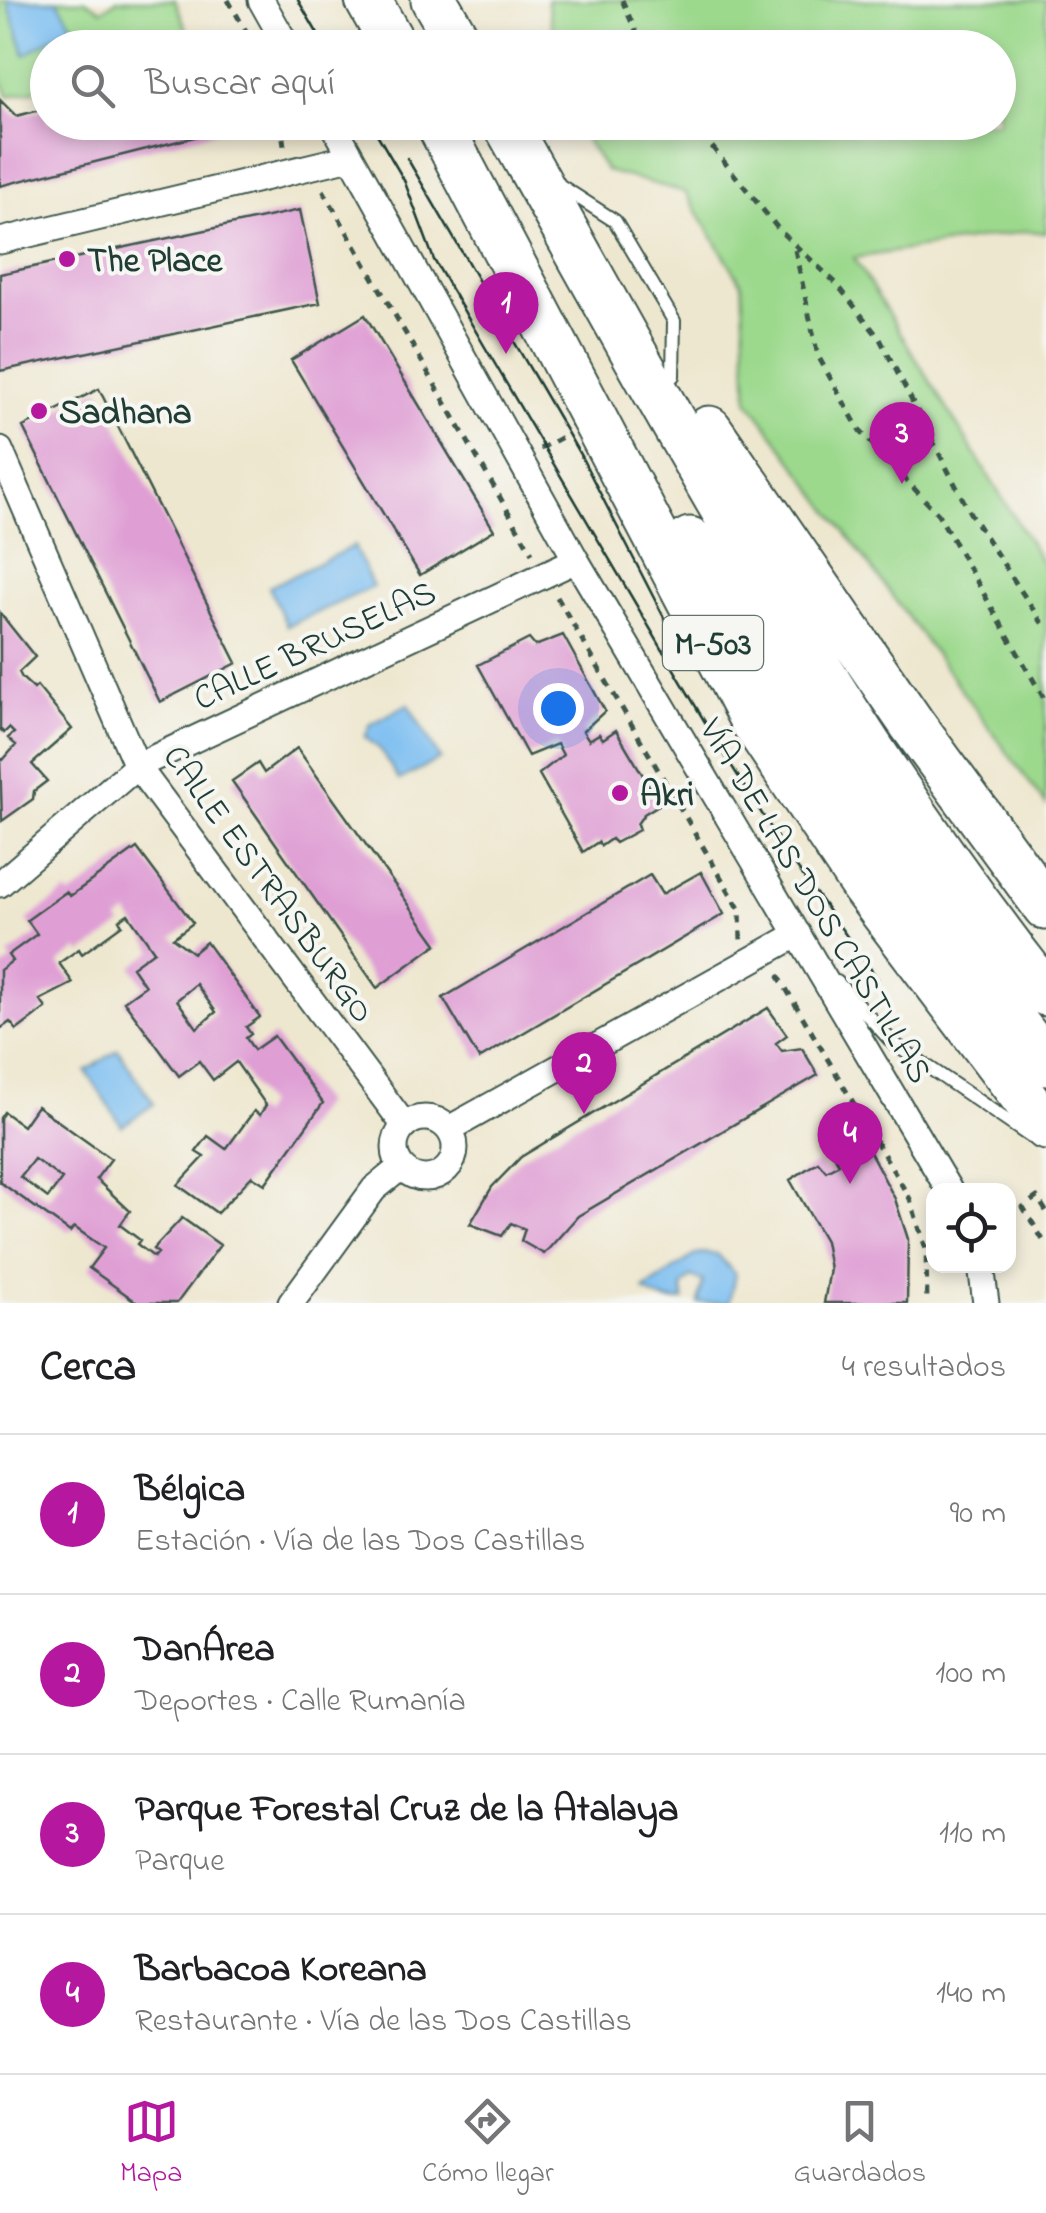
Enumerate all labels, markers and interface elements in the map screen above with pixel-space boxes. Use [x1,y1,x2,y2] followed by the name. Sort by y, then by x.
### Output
[30,30,1016,140] search box
[145,57,335,113] text: Buscar aquí
[65,58,120,113] icon: search
[87,237,224,288] place label: The Place
[56,248,78,270] marker: The Place
[474,272,538,354] pin: 1
[59,389,192,440] place label: Sadhana
[28,400,50,422] marker: Sadhana
[870,402,934,484] pin: 3
[186,569,445,726] street label: CALLE BRUSELAS
[663,616,763,670] road number: M-503
[533,683,584,734] your location
[684,709,943,1094] street label: VÍA DE LAS DOS CASTILLAS
[149,735,386,1035] street label: CALLE ESTRASBURGO
[640,771,694,822] place label: Akri
[609,782,631,804] marker: Akri
[552,1032,616,1114] pin: 2
[818,1102,882,1184] pin: 4
[926,1183,1016,1273] map controls
[926,1183,1016,1273] button: locate
[40,1338,136,1399] text: Cerca
[842,1345,1006,1392] text: 4 resultados
[135,1463,245,1519] text: Bélgica
[67,1491,78,1538] text: 1
[950,1491,1006,1538] text: 90 m
[135,1519,585,1566] text: Estación · Vía de las Dos Castillas
[135,1623,275,1679] text: DanÁrea
[65,1651,80,1698] text: 2
[935,1651,1006,1698] text: 100 m
[135,1679,466,1726] text: Deportes · Calle Rumanía
[135,1783,678,1839] text: Parque Forestal Cruz de la Atalaya
[66,1811,79,1858] text: 3
[939,1811,1006,1858] text: 110 m
[135,1839,225,1886] text: Parque
[135,1943,427,1999] text: Barbacoa Koreana
[66,1971,79,2018] text: 4
[936,1971,1006,2018] text: 140 m
[135,1999,632,2046] text: Restaurante · Vía de las Dos Castillas
[120,2094,182,2195] tab: Mapa
[422,2094,554,2195] tab: Cómo llegar
[793,2094,926,2195] tab: Guardados

